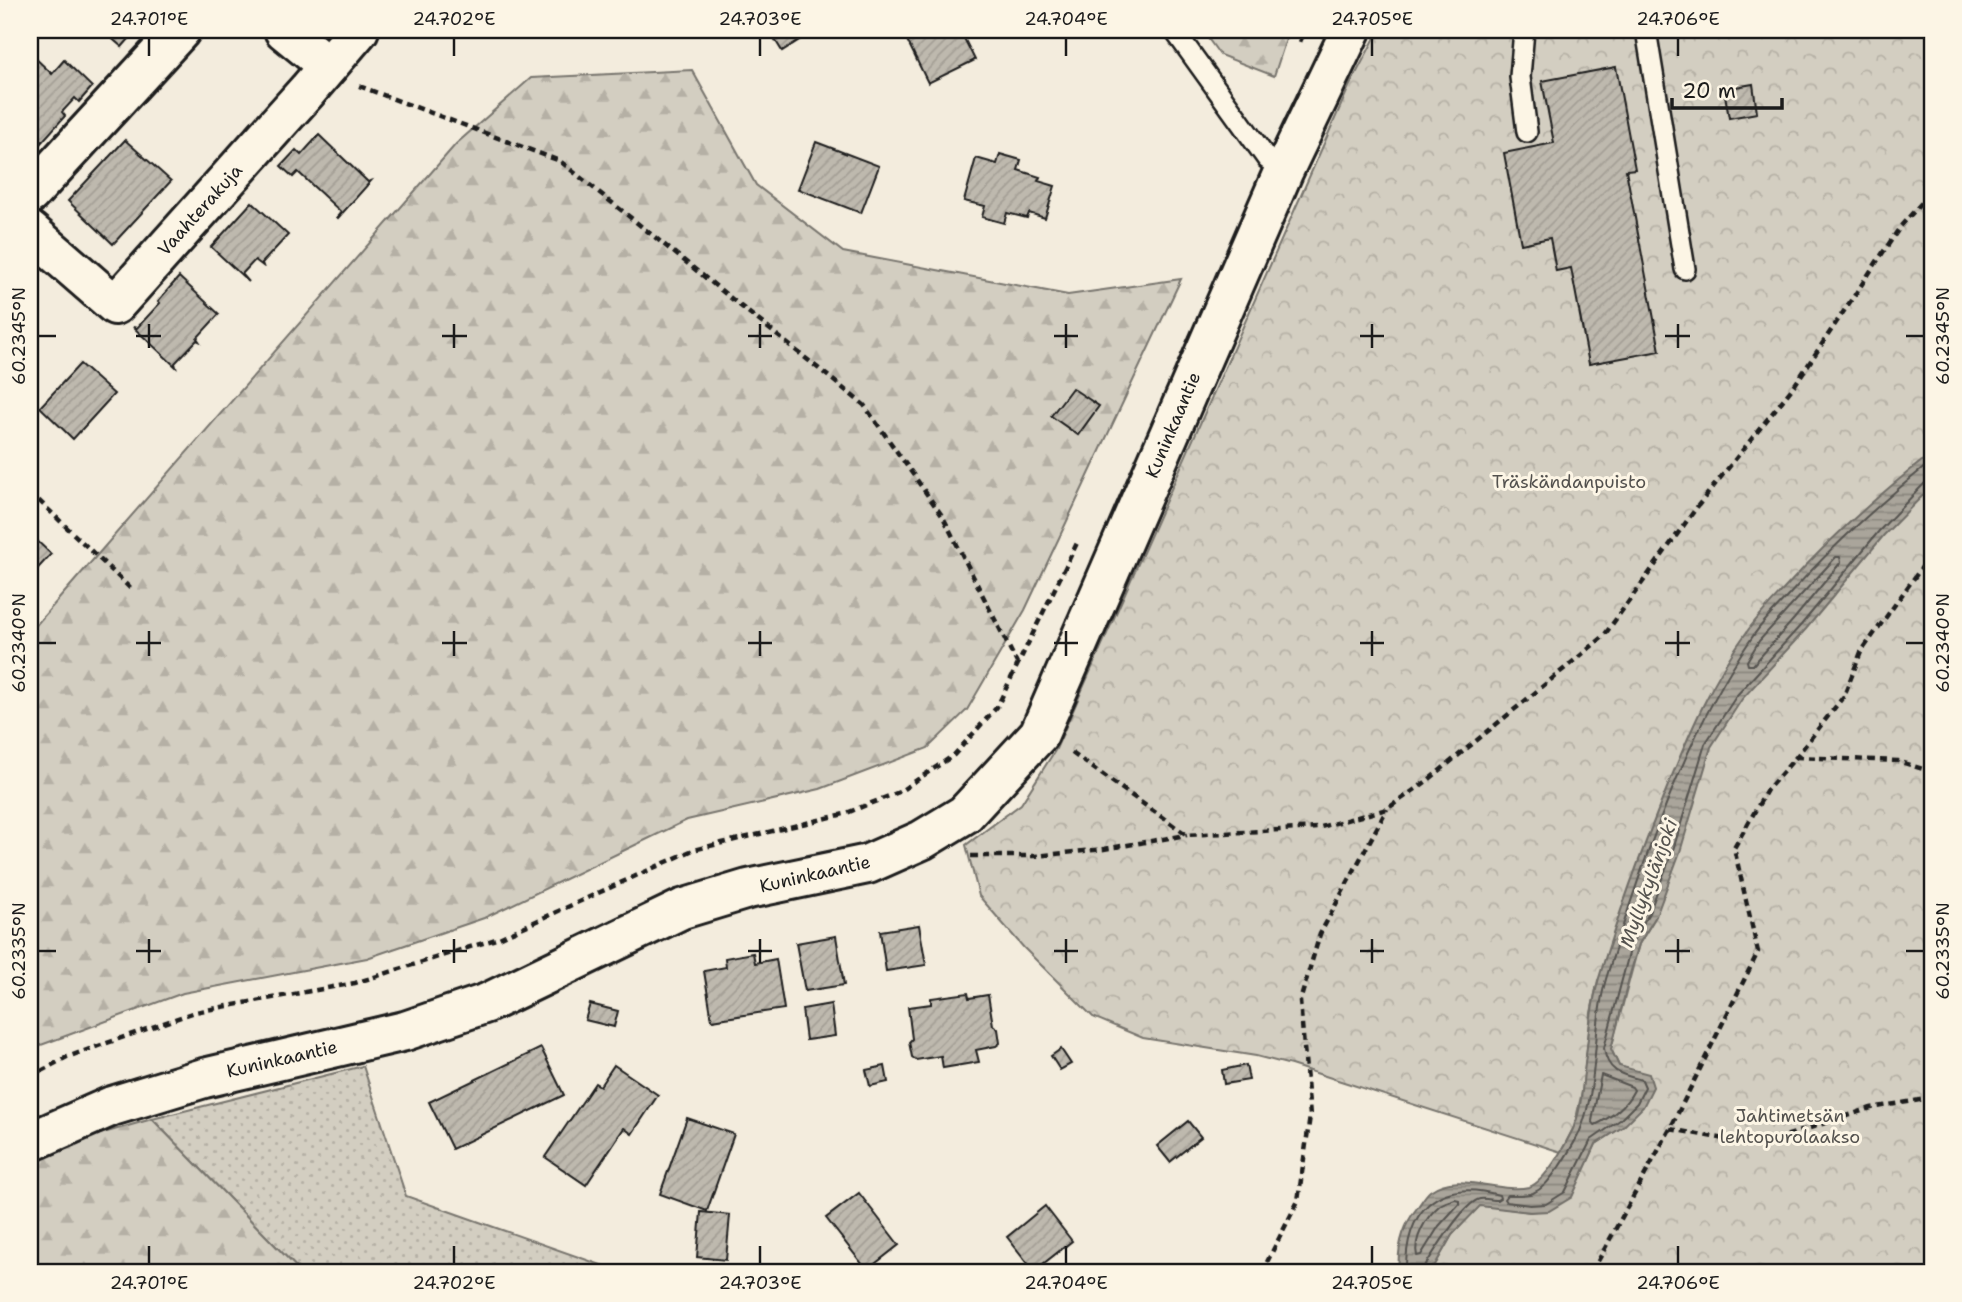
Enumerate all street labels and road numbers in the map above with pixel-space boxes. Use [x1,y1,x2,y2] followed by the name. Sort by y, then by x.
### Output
[152,159,248,261] street label: Vaahterakuja
[1140,368,1206,482] street label: Kuninkaantie
[757,850,873,898] street label: Kuninkaantie
[224,1035,340,1083] street label: Kuninkaantie

